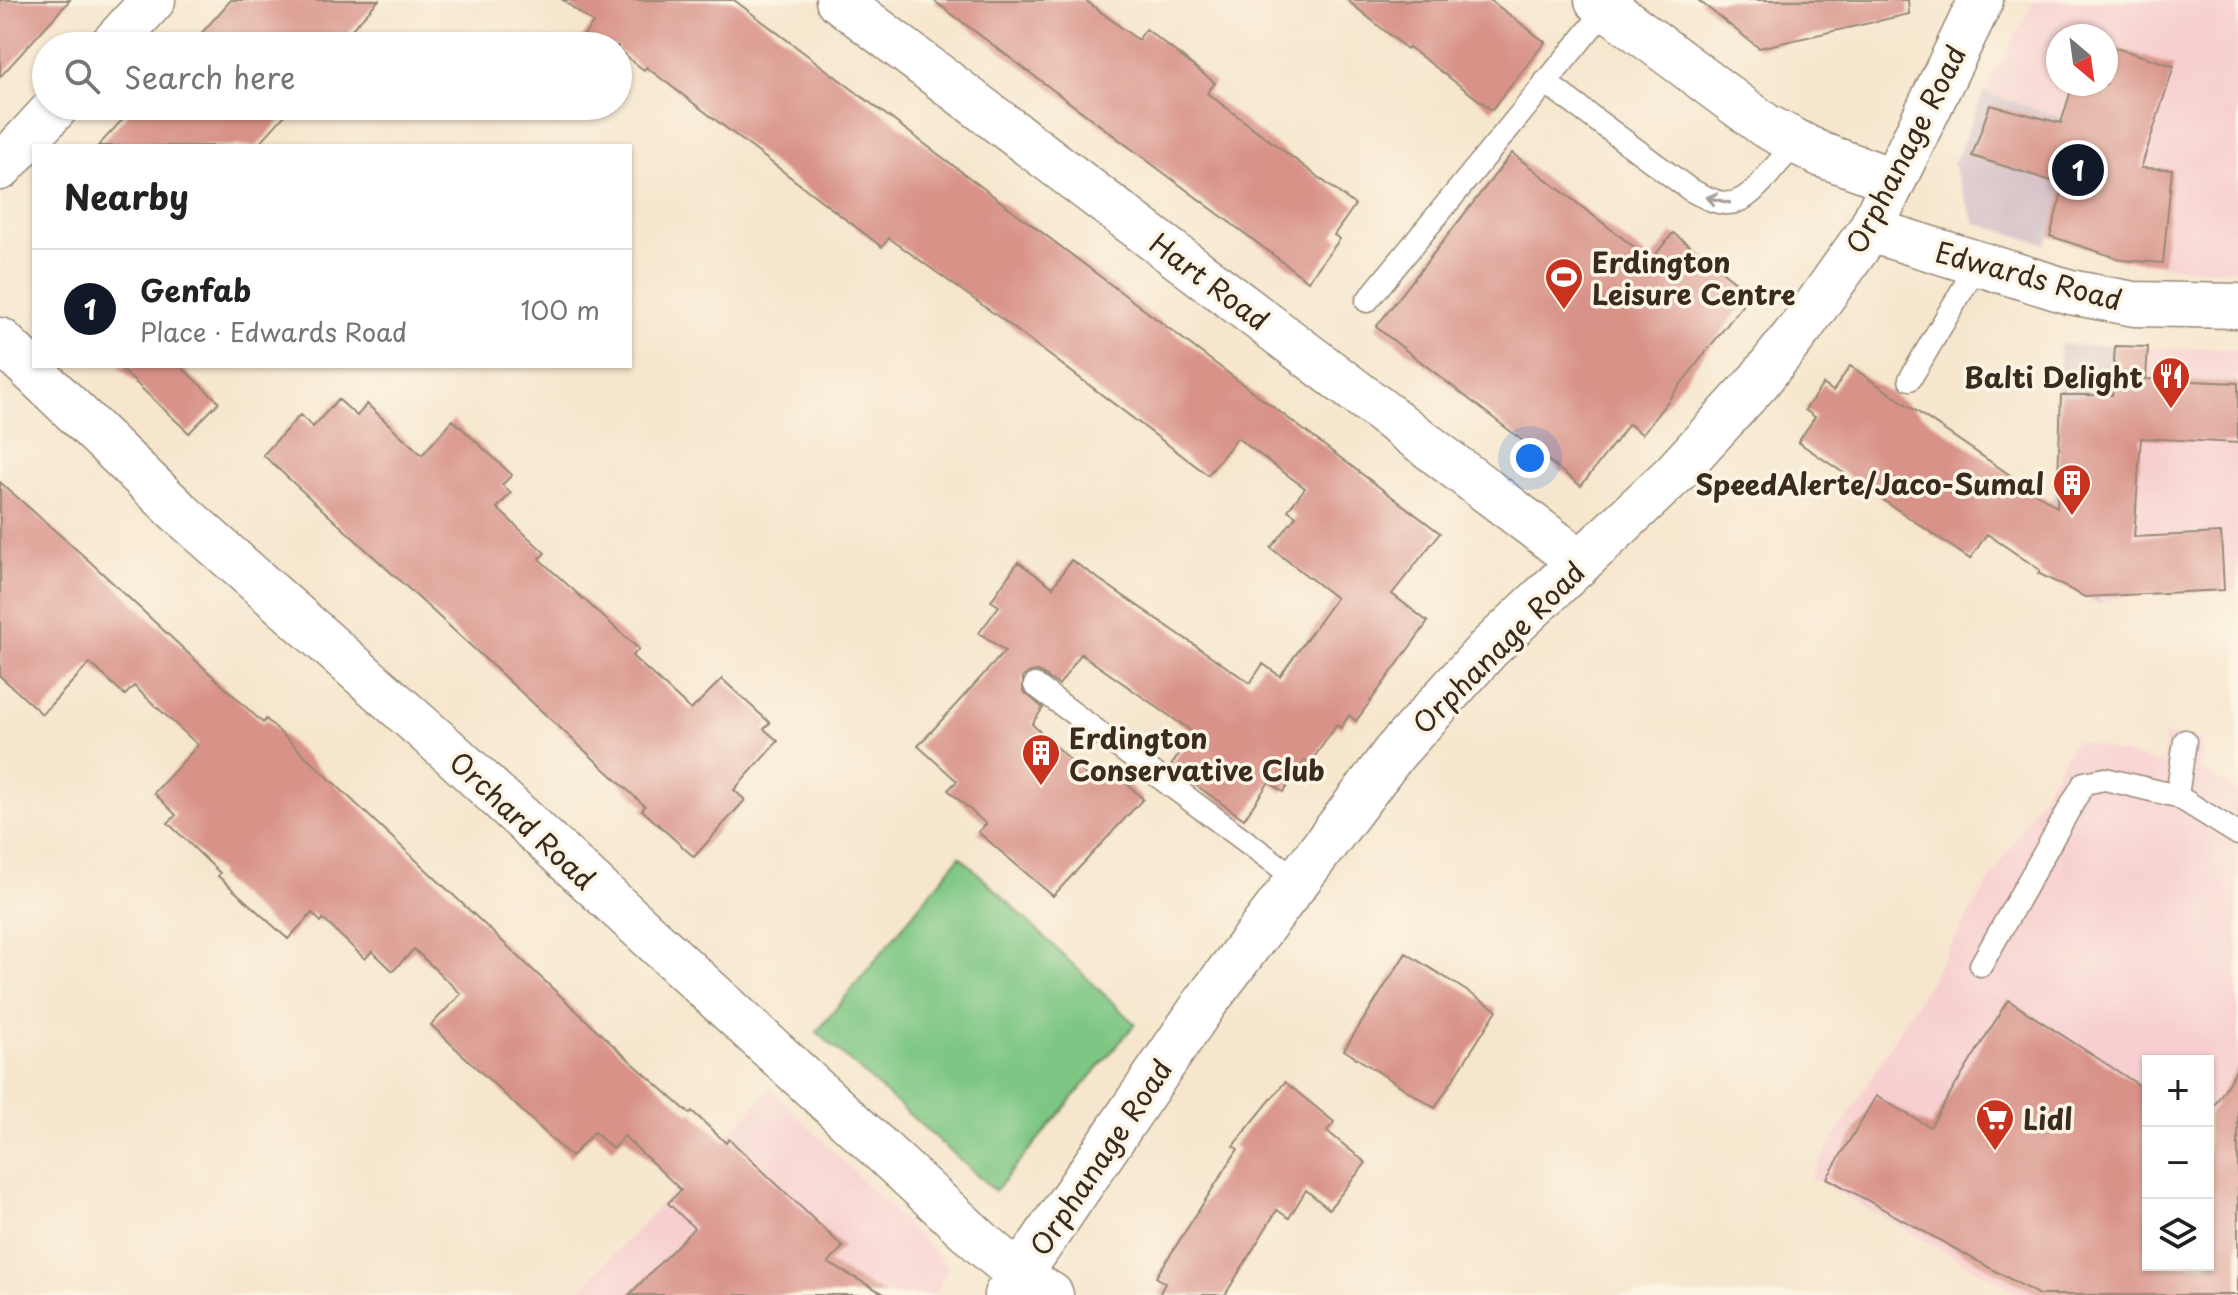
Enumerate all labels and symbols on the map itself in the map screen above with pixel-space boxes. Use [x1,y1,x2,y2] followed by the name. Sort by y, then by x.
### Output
[2046,24,2118,96] north arrow
[1834,37,1976,261] street label: Orphanage Road
[2052,140,2104,200] pin: 1
[1705,192,1731,207] one-way arrow
[1141,222,1279,340] street label: Hart Road
[1931,229,2127,321] street label: Edwards Road
[1592,240,1796,315] place label: Erdington Leisure Centre
[1543,256,1585,311] sports icon: Erdington Leisure Centre
[1964,355,2143,398] place label: Balti Delight
[2150,355,2192,410] restaurant icon: Balti Delight
[1510,438,1550,478] your location
[1695,462,2044,505] place label: SpeedAlerte/Jaco-Sumal
[2051,462,2093,517] building icon: SpeedAlerte/Jaco-Sumal
[1402,551,1594,743] street label: Orphanage Road
[1069,716,1325,791] place label: Erdington Conservative Club
[1020,732,1062,787] building icon: Erdington Conservative Club
[440,741,606,899] street label: Orchard Road
[1018,1050,1182,1264] street label: Orphanage Road
[1974,1097,2016,1152] supermarket icon: Lidl
[2023,1097,2073,1140] place label: Lidl

